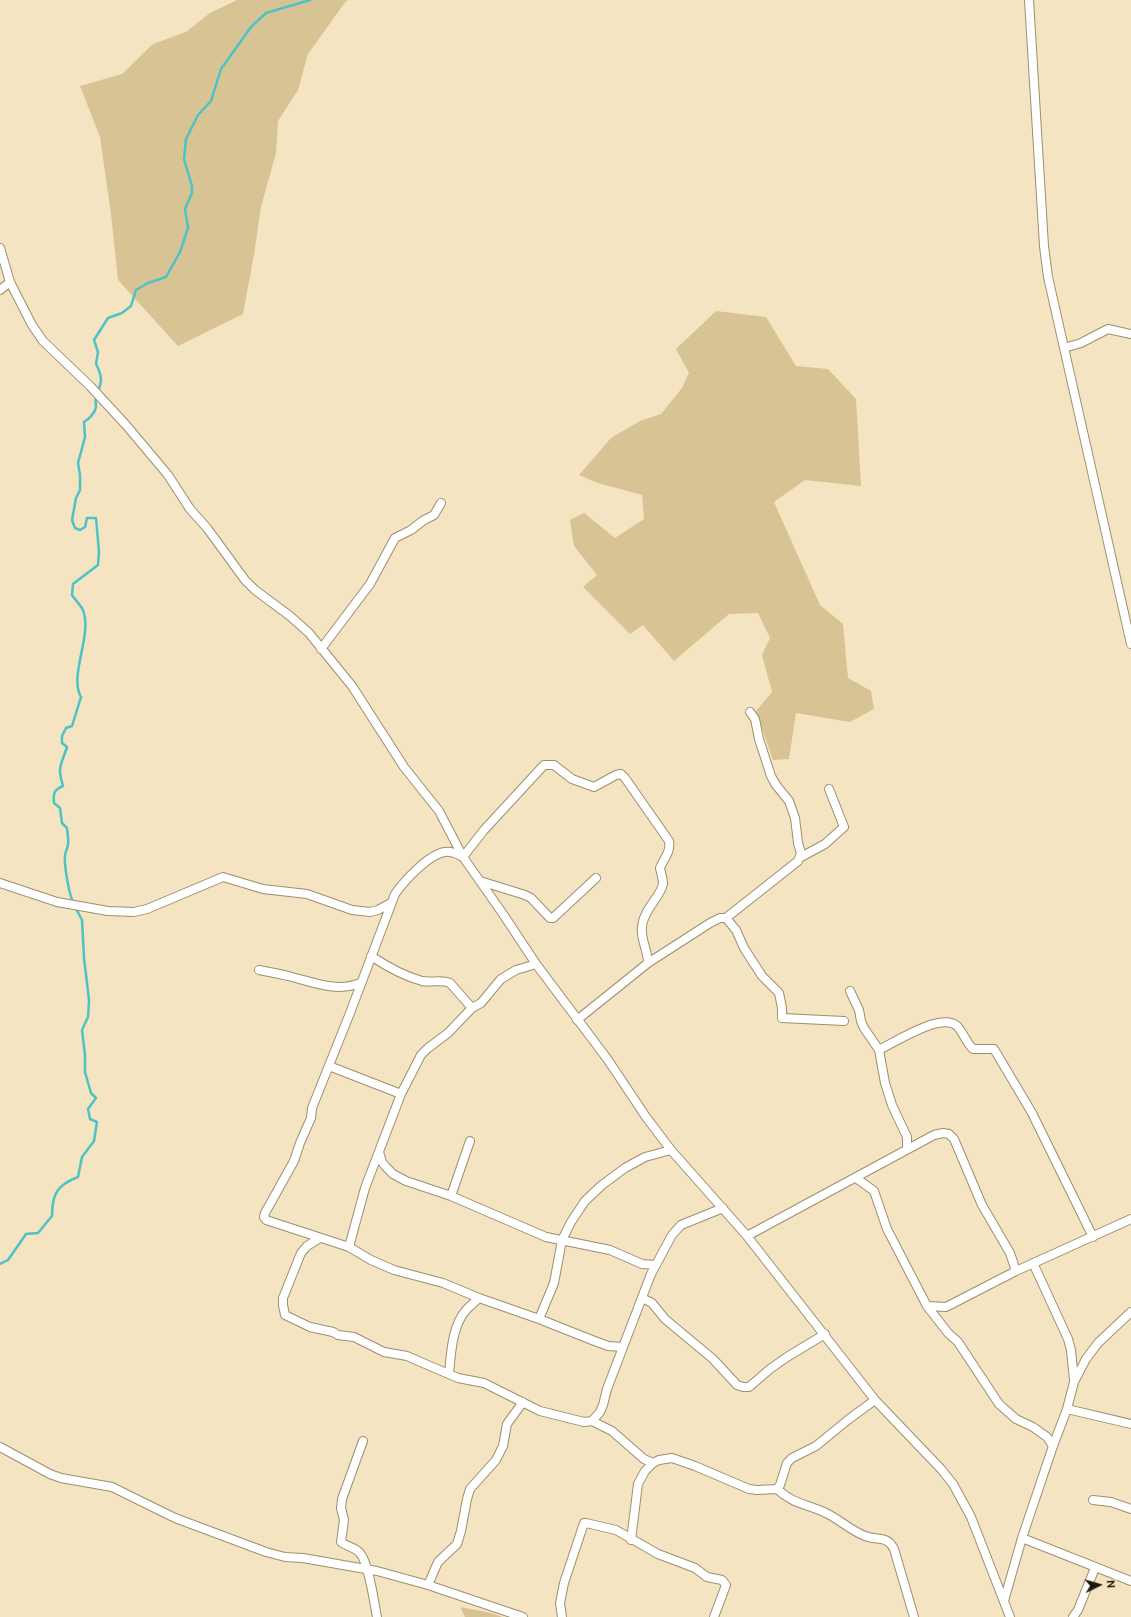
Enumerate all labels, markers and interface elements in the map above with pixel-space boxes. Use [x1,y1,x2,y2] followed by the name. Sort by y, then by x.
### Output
[1079,1565,1119,1605] north arrow
[1105,1579,1117,1589] text: N

